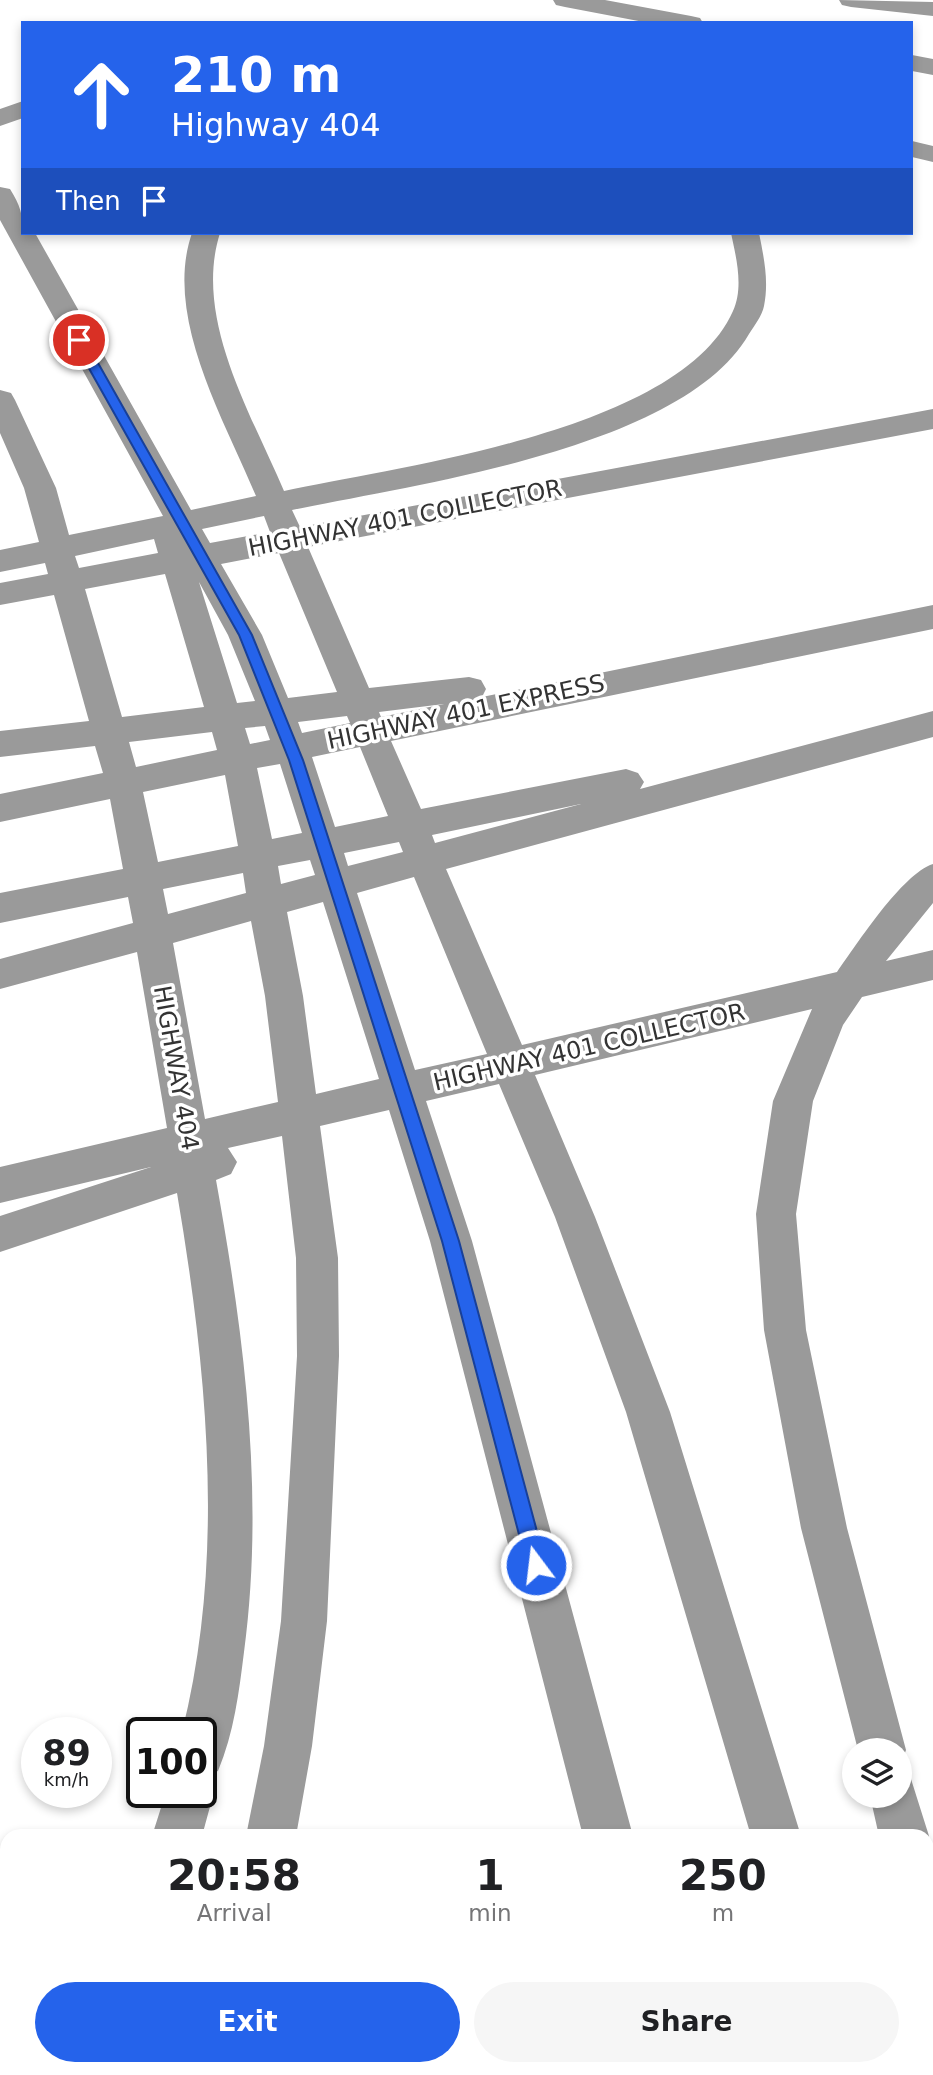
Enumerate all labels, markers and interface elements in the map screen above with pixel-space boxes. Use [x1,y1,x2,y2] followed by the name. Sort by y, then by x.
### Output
[171,47,341,104] text: 210 m
[56,49,147,140] icon: ahead
[171,106,381,144] text: Highway 404
[135,182,173,220] icon: arrive
[56,186,121,216] text: Then
[49,310,109,370] pin
[60,321,98,359] icon: arrive
[246,474,564,562] street label: HIGHWAY 401 COLLECTOR
[325,669,607,755] street label: HIGHWAY 401 EXPRESS
[148,983,204,1153] street label: HIGHWAY 404
[430,997,748,1097] street label: HIGHWAY 401 COLLECTOR
[499,1528,573,1602] position arrow
[126,1717,217,1808] speed limit sign: 100
[42,1733,91,1773] text: 89
[842,1738,912,1808] map controls
[842,1738,912,1808] button: layers
[44,1769,89,1790] text: km/h
[167,1851,301,1900] text: 20:58
[475,1851,505,1900] text: 1
[679,1851,767,1900] text: 250
[197,1900,272,1926] text: Arrival
[468,1900,512,1926] text: min
[712,1900,734,1926] text: m
[35,1982,460,2062] button: Exit
[474,1982,899,2062] button: Share

